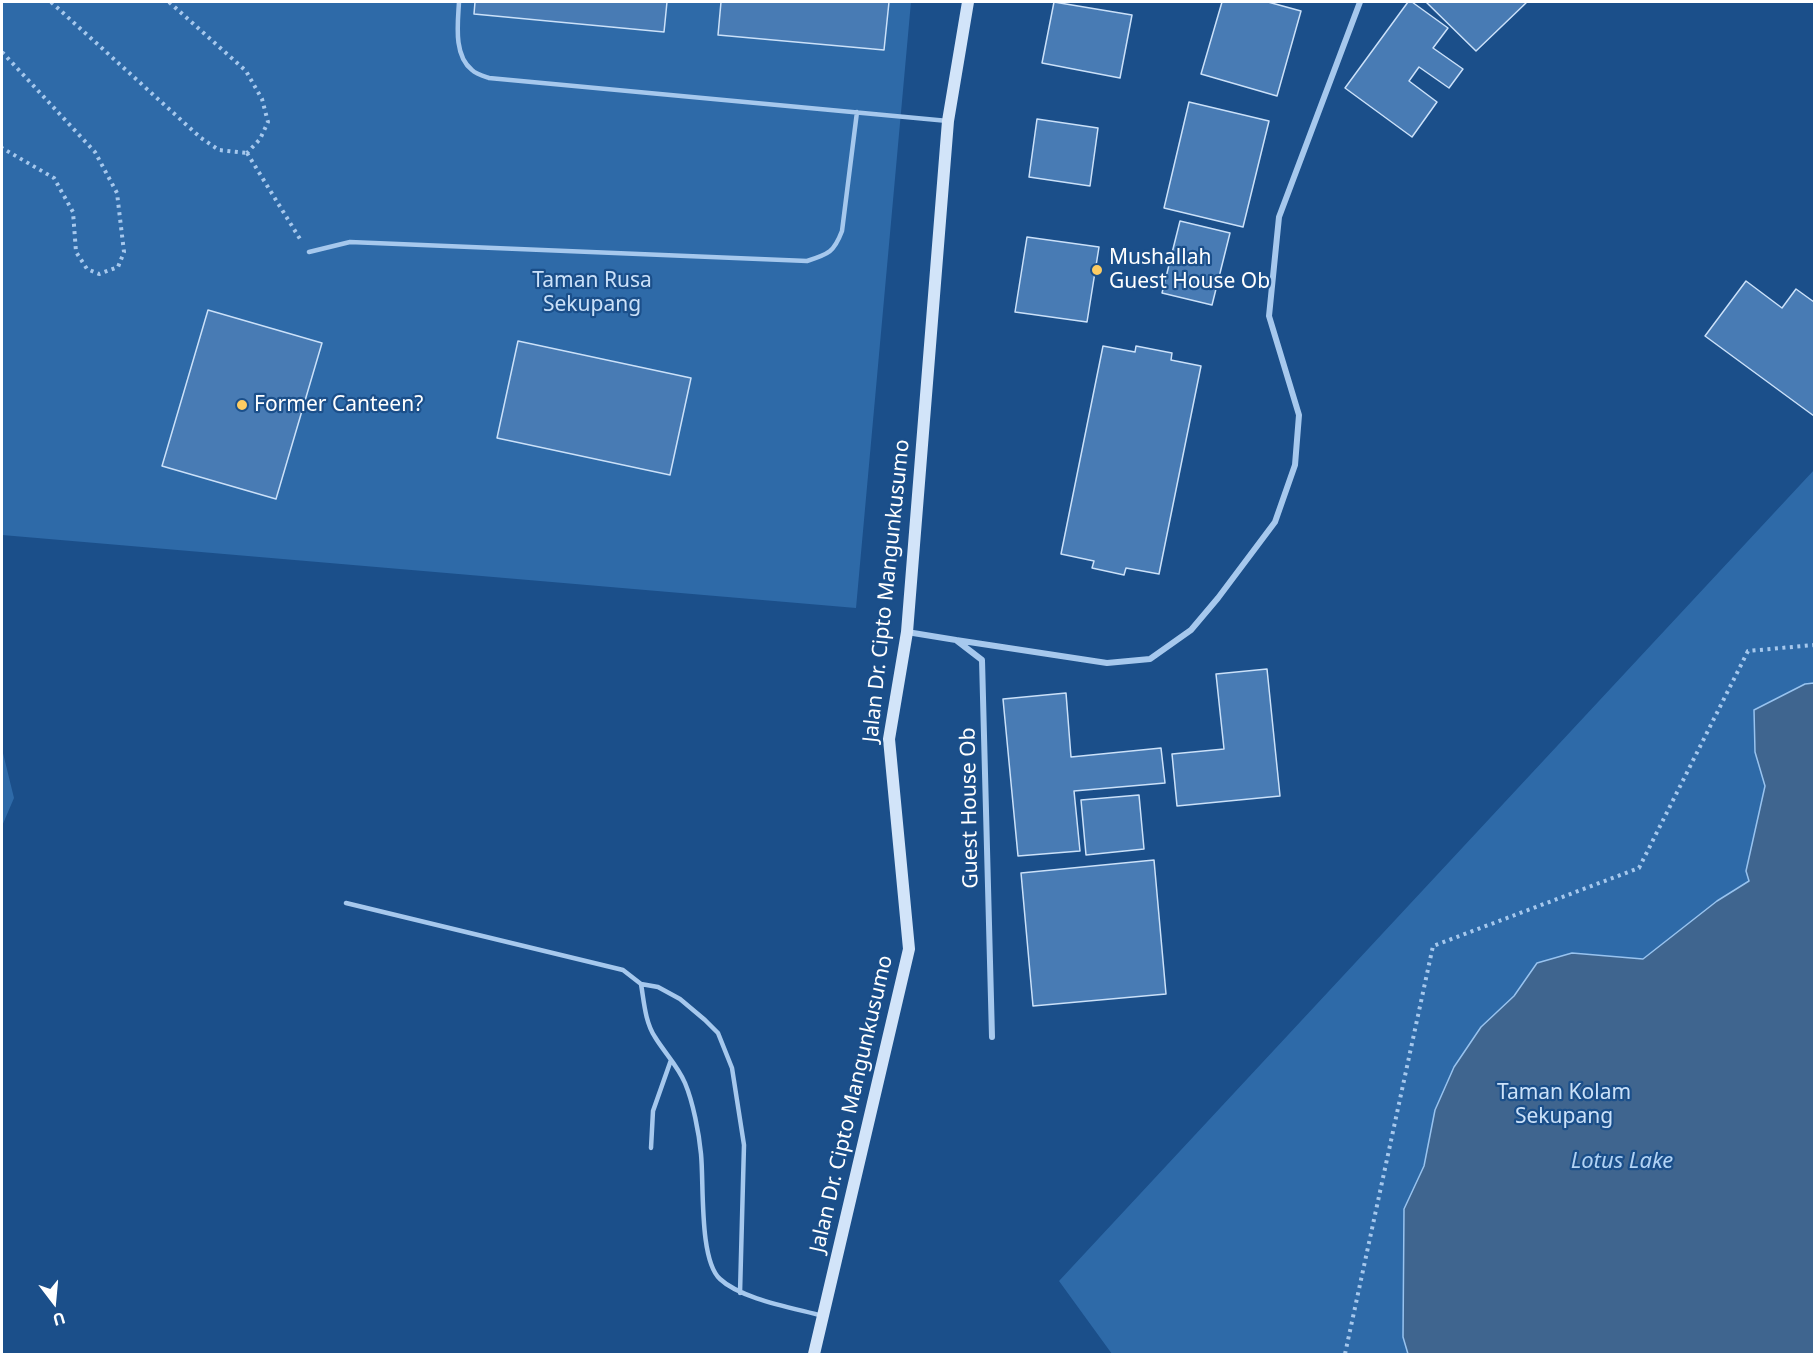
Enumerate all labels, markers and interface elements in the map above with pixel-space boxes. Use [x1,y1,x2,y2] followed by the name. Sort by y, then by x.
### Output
[1109,245,1270,295] place label: Mushallah Guest House Ob
[1090,263,1104,277] marker: Mushallah Guest House Ob
[532,268,652,318] park label: Taman Rusa Sekupang
[254,392,423,418] place label: Former Canteen?
[235,398,249,412] marker: Former Canteen?
[859,438,915,744] street label: Jalan Dr. Cipto Mangunkusumo
[956,727,984,889] street label: Guest House Ob
[805,953,899,1255] street label: Jalan Dr. Cipto Mangunkusumo
[1497,1080,1631,1130] park label: Taman Kolam Sekupang
[1571,1149,1673,1175] water label: Lotus Lake
[24,1272,84,1332] north arrow
[50,1307,68,1332] text: U

